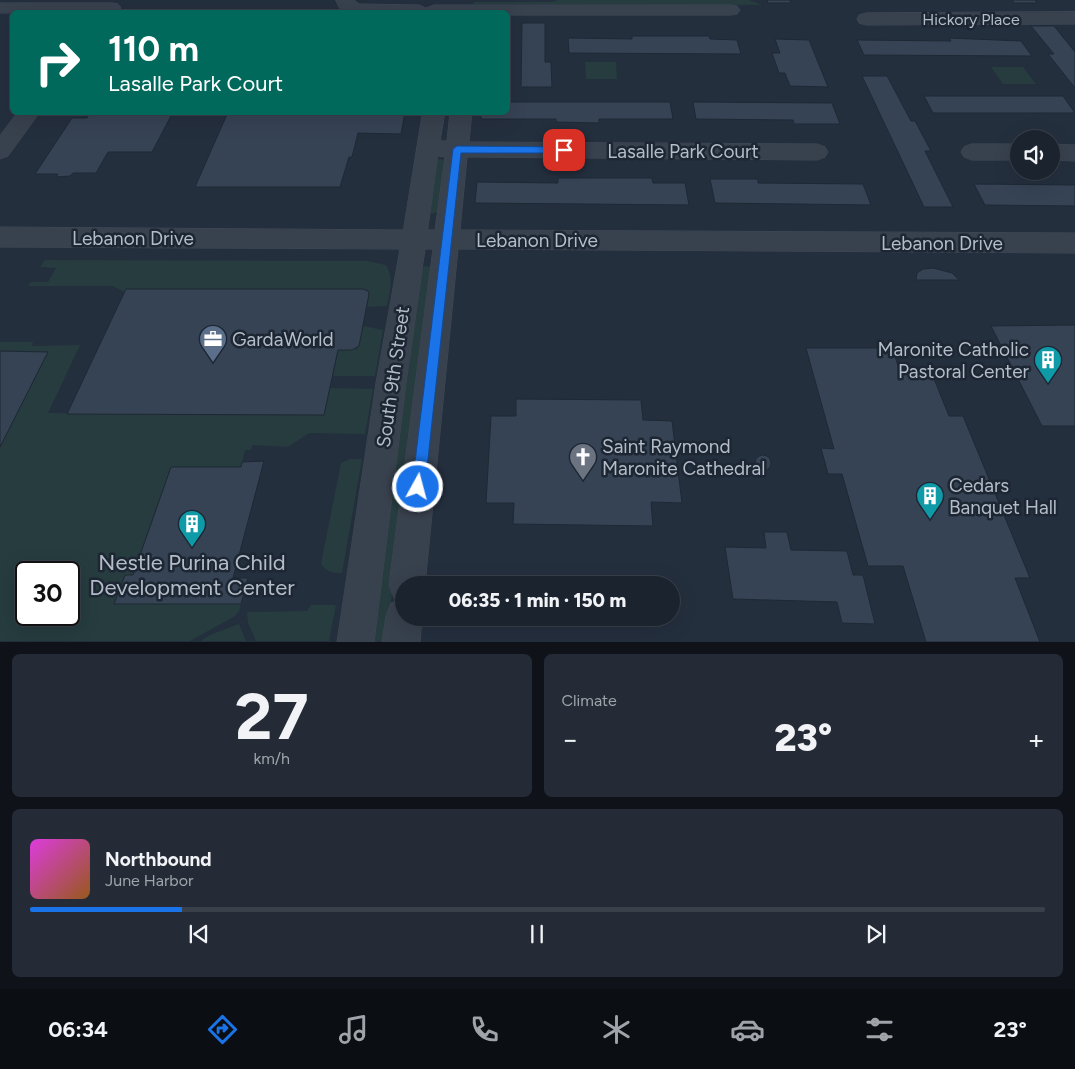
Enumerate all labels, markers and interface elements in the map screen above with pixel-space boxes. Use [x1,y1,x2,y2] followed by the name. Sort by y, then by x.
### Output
[922,10,1020,29] street label: Hickory Place
[108,28,199,70] text: 110 m
[25,30,90,95] icon: right
[108,70,283,97] text: Lasalle Park Court
[543,129,585,171] pin
[1010,130,1060,180] map controls
[1010,130,1060,180] button: sound
[550,136,578,164] icon: arrive
[607,140,759,163] street label: Lasalle Park Court
[72,227,194,250] street label: Lebanon Drive
[476,229,598,252] street label: Lebanon Drive
[881,232,1003,255] street label: Lebanon Drive
[372,305,414,449] street label: South 9th Street
[198,324,228,363] office icon: GardaWorld
[232,328,334,351] place label: GardaWorld
[878,338,1030,383] place label: Maronite Catholic Pastoral Center
[1033,345,1063,384] building icon: Maronite Catholic Pastoral Center
[602,435,765,480] place label: Saint Raymond Maronite Cathedral
[568,442,598,481] church icon: Saint Raymond Maronite Cathedral
[391,460,443,512] position arrow
[949,474,1057,519] place label: Cedars Banquet Hall
[915,481,945,520] building icon: Cedars Banquet Hall
[177,509,207,548] building icon: Nestle Purina Child Development Center
[89,549,295,601] place label: Nestle Purina Child Development Center
[15,561,80,626] speed limit sign: 30
[449,589,626,612] text: 06:35 · 1 min · 150 m
[235,677,309,755] text: 27
[562,691,617,710] text: Climate
[774,715,832,761] text: 23°
[562,722,579,756] text: −
[1028,722,1045,756] text: +
[253,749,290,768] text: km/h
[105,848,212,871] text: Northbound
[105,871,193,890] text: June Harbor
[185,920,213,948] icon: previous
[523,920,551,948] icon: pause
[862,920,890,948] icon: next
[205,1012,240,1047] icon: directions
[336,1012,371,1047] icon: music
[467,1012,502,1047] icon: phone
[599,1012,634,1047] icon: climate
[730,1012,765,1047] icon: car
[862,1012,897,1047] icon: filters
[48,1016,108,1043] text: 06:34
[993,1016,1027,1043] text: 23°

